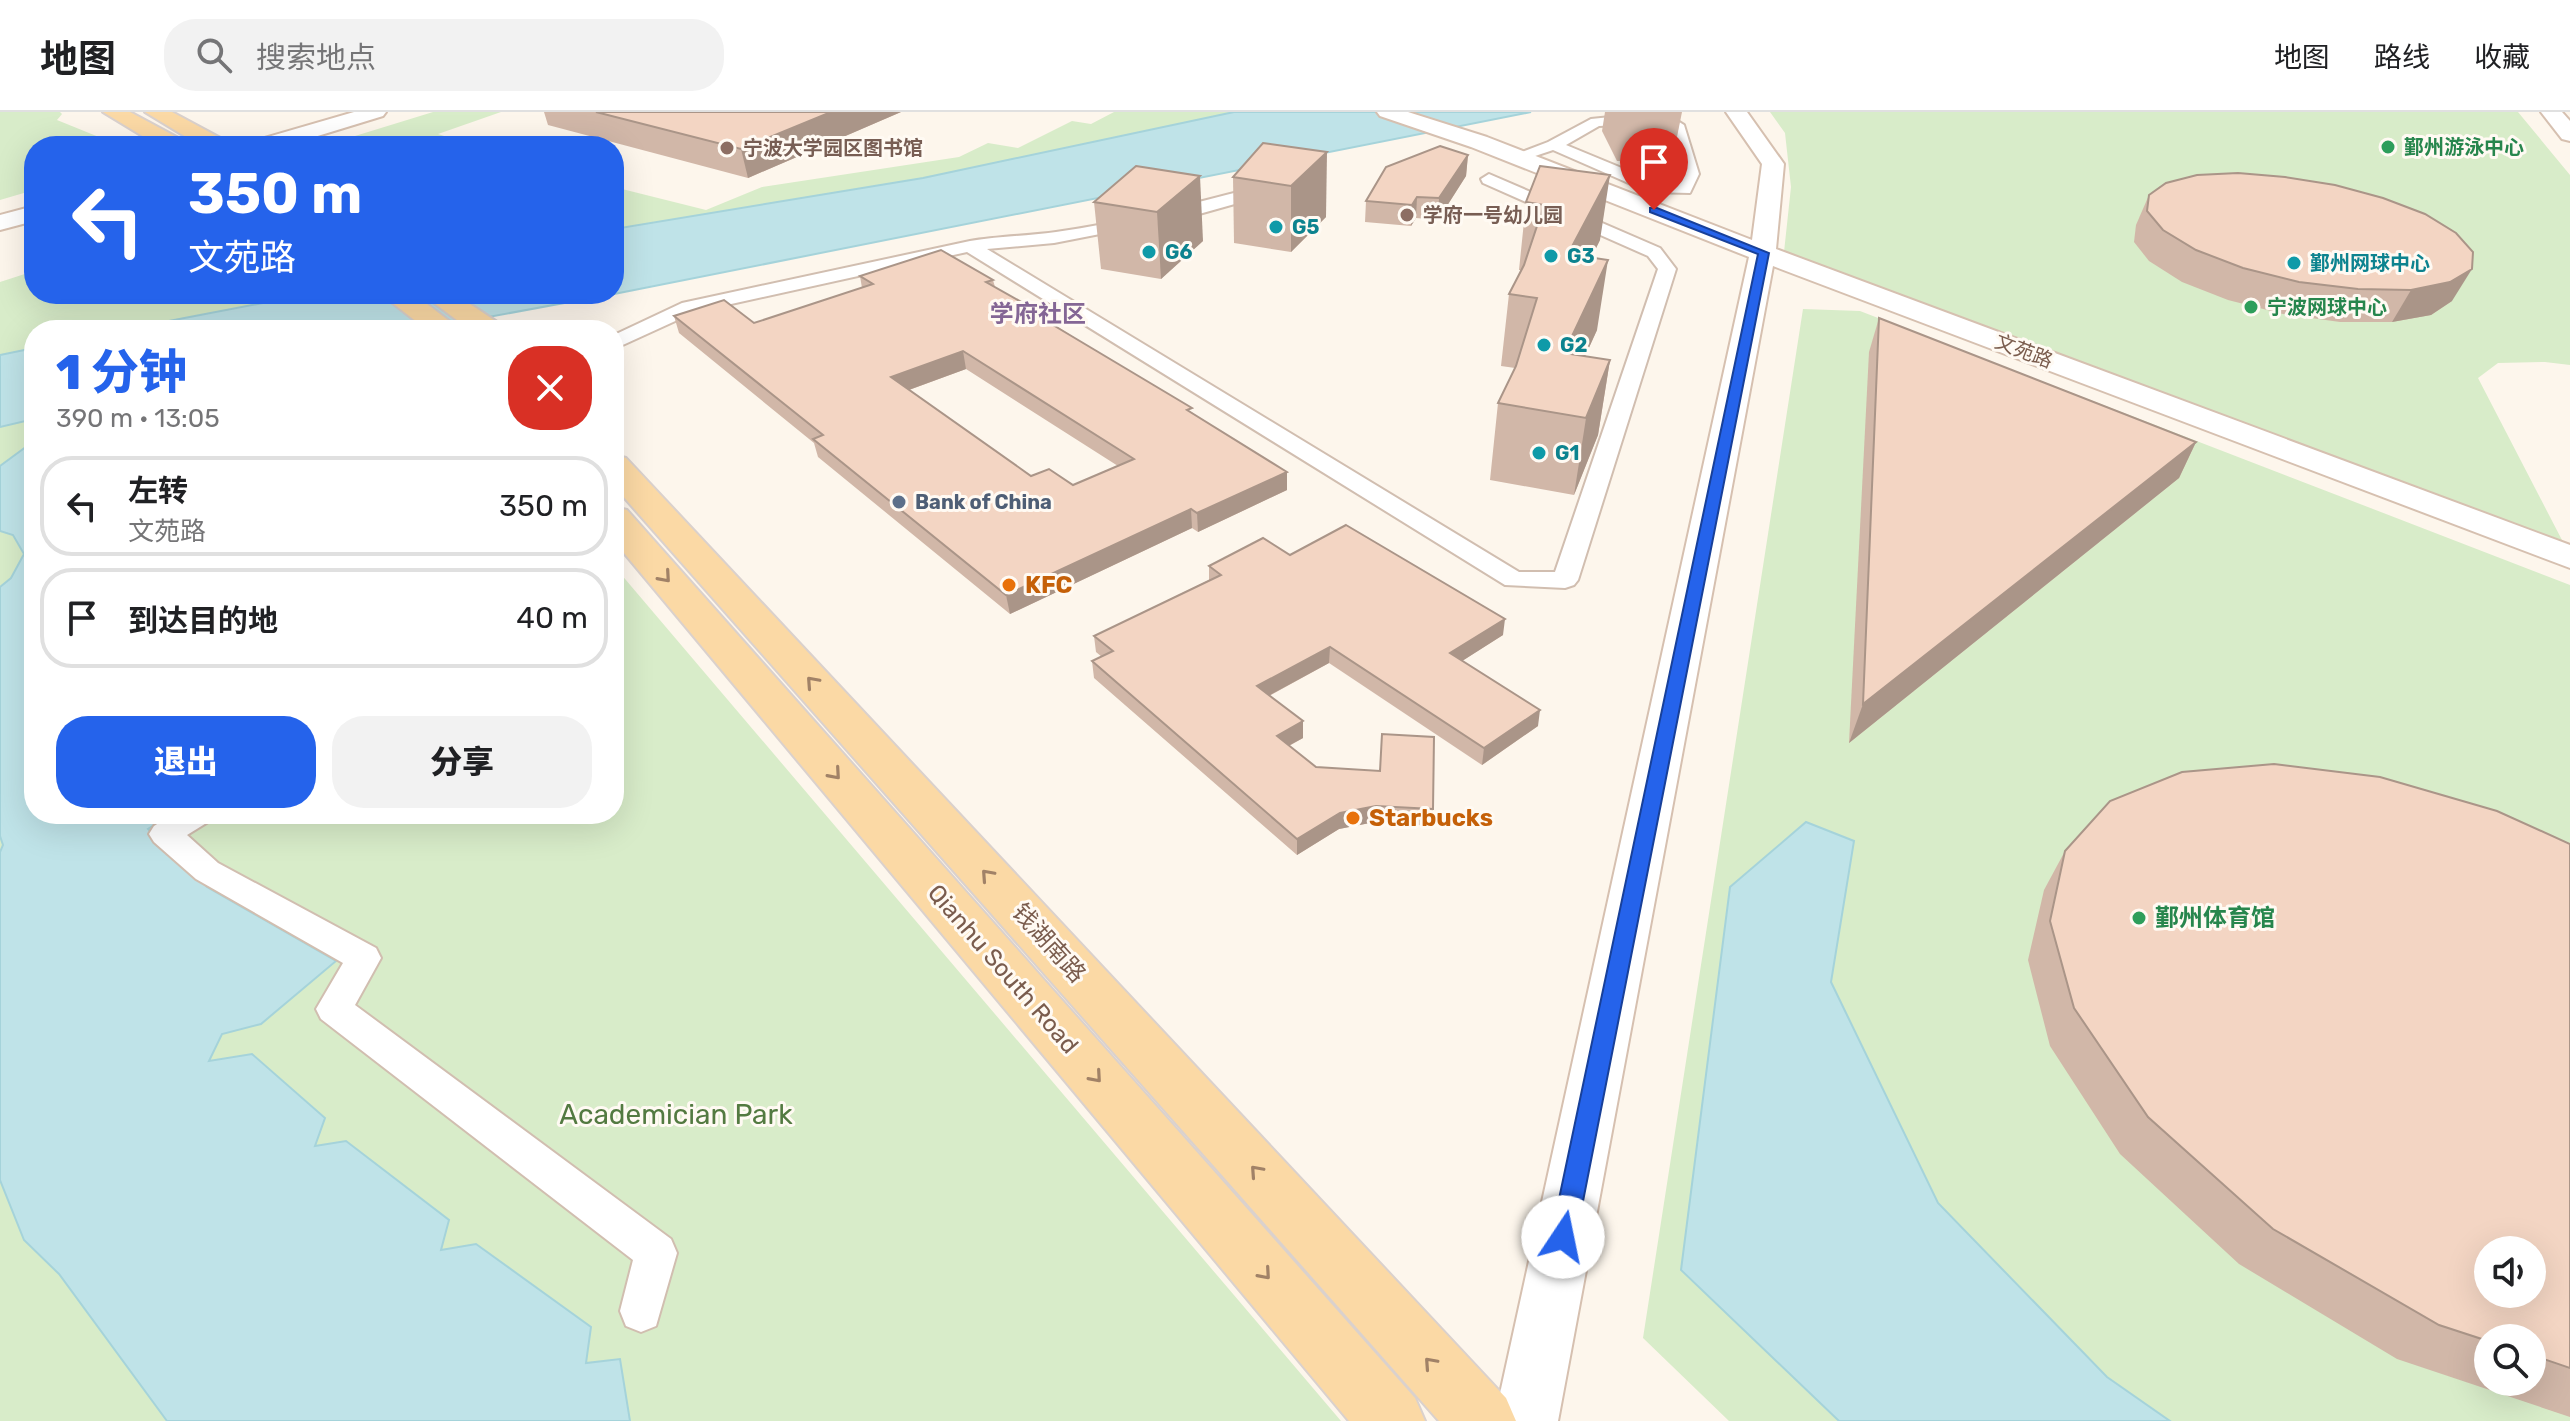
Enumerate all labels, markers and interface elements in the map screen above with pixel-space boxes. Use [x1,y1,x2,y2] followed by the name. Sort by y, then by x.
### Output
[164,19,724,91] search box
[192,33,236,77] icon: search
[40,36,116,82] text: 地图
[256,40,376,76] text: 搜索地点
[2274,41,2330,74] text: 地图
[2374,41,2430,74] text: 路线
[2474,41,2530,74] text: 收藏
[1620,128,1688,210] pin
[2404,135,2524,159] place label: 鄞州游泳中心
[743,136,923,160] place label: 宁波大学园区图书馆
[2379,138,2397,156] marker: 鄞州游泳中心
[718,139,736,157] marker: 宁波大学园区图书馆
[1632,140,1676,184] icon: arrive
[188,161,362,227] text: 350 m
[56,168,160,272] icon: left
[1423,203,1563,227] place label: 学府一号幼儿园
[1398,206,1416,224] marker: 学府一号幼儿园
[1292,215,1319,239] place label: G5
[1267,218,1285,236] marker: G5
[188,236,296,279] text: 文苑路
[1165,240,1192,264] place label: G6
[1140,243,1158,261] marker: G6
[1567,244,1595,268] place label: G3
[1542,247,1560,265] marker: G3
[2310,251,2430,275] place label: 鄞州网球中心
[2285,254,2303,272] marker: 鄞州网球中心
[2267,295,2387,319] place label: 宁波网球中心
[2242,298,2260,316] marker: 宁波网球中心
[990,300,1086,328] district label: 学府社区
[1992,329,2056,373] street label: 文苑路
[1560,333,1587,357] place label: G2
[1535,336,1553,354] marker: G2
[56,344,187,401] text: 1 分钟
[508,346,592,430] button: close
[56,403,220,434] text: 390 m · 13:05
[1555,441,1579,465] place label: G1
[1530,444,1548,462] marker: G1
[128,473,188,509] text: 左转
[60,484,104,528] icon: left
[499,488,588,524] text: 350 m
[915,490,1052,514] place label: Bank of China
[890,493,908,511] marker: Bank of China
[128,516,206,547] text: 文苑路
[655,567,670,582] one-way arrow
[1025,571,1073,599] place label: KFC
[1000,576,1018,594] marker: KFC
[60,596,104,640] icon: arrive
[516,600,588,636] text: 40 m
[128,603,278,639] text: 到达目的地
[807,677,822,692] one-way arrow
[56,716,316,808] button: 退出
[332,716,592,808] button: 分享
[825,764,839,779] one-way arrow
[1369,804,1493,832] place label: Starbucks
[1344,809,1362,827] marker: Starbucks
[982,869,996,884] one-way arrow
[922,879,1084,1059] street label: Qianhu South Road
[1006,898,1092,988] street label: 钱湖南路
[2155,904,2275,932] place label: 鄞州体育馆
[2130,909,2148,927] marker: 鄞州体育馆
[1086,1067,1100,1082] one-way arrow
[559,1098,793,1131] park label: Academician Park
[1251,1165,1265,1180] one-way arrow
[1521,1195,1605,1279] position arrow
[2474,1236,2546,1396] map controls
[2474,1236,2546,1308] button: sound
[1255,1264,1270,1279] one-way arrow
[2474,1324,2546,1396] button: search
[1426,1358,1440,1373] one-way arrow

